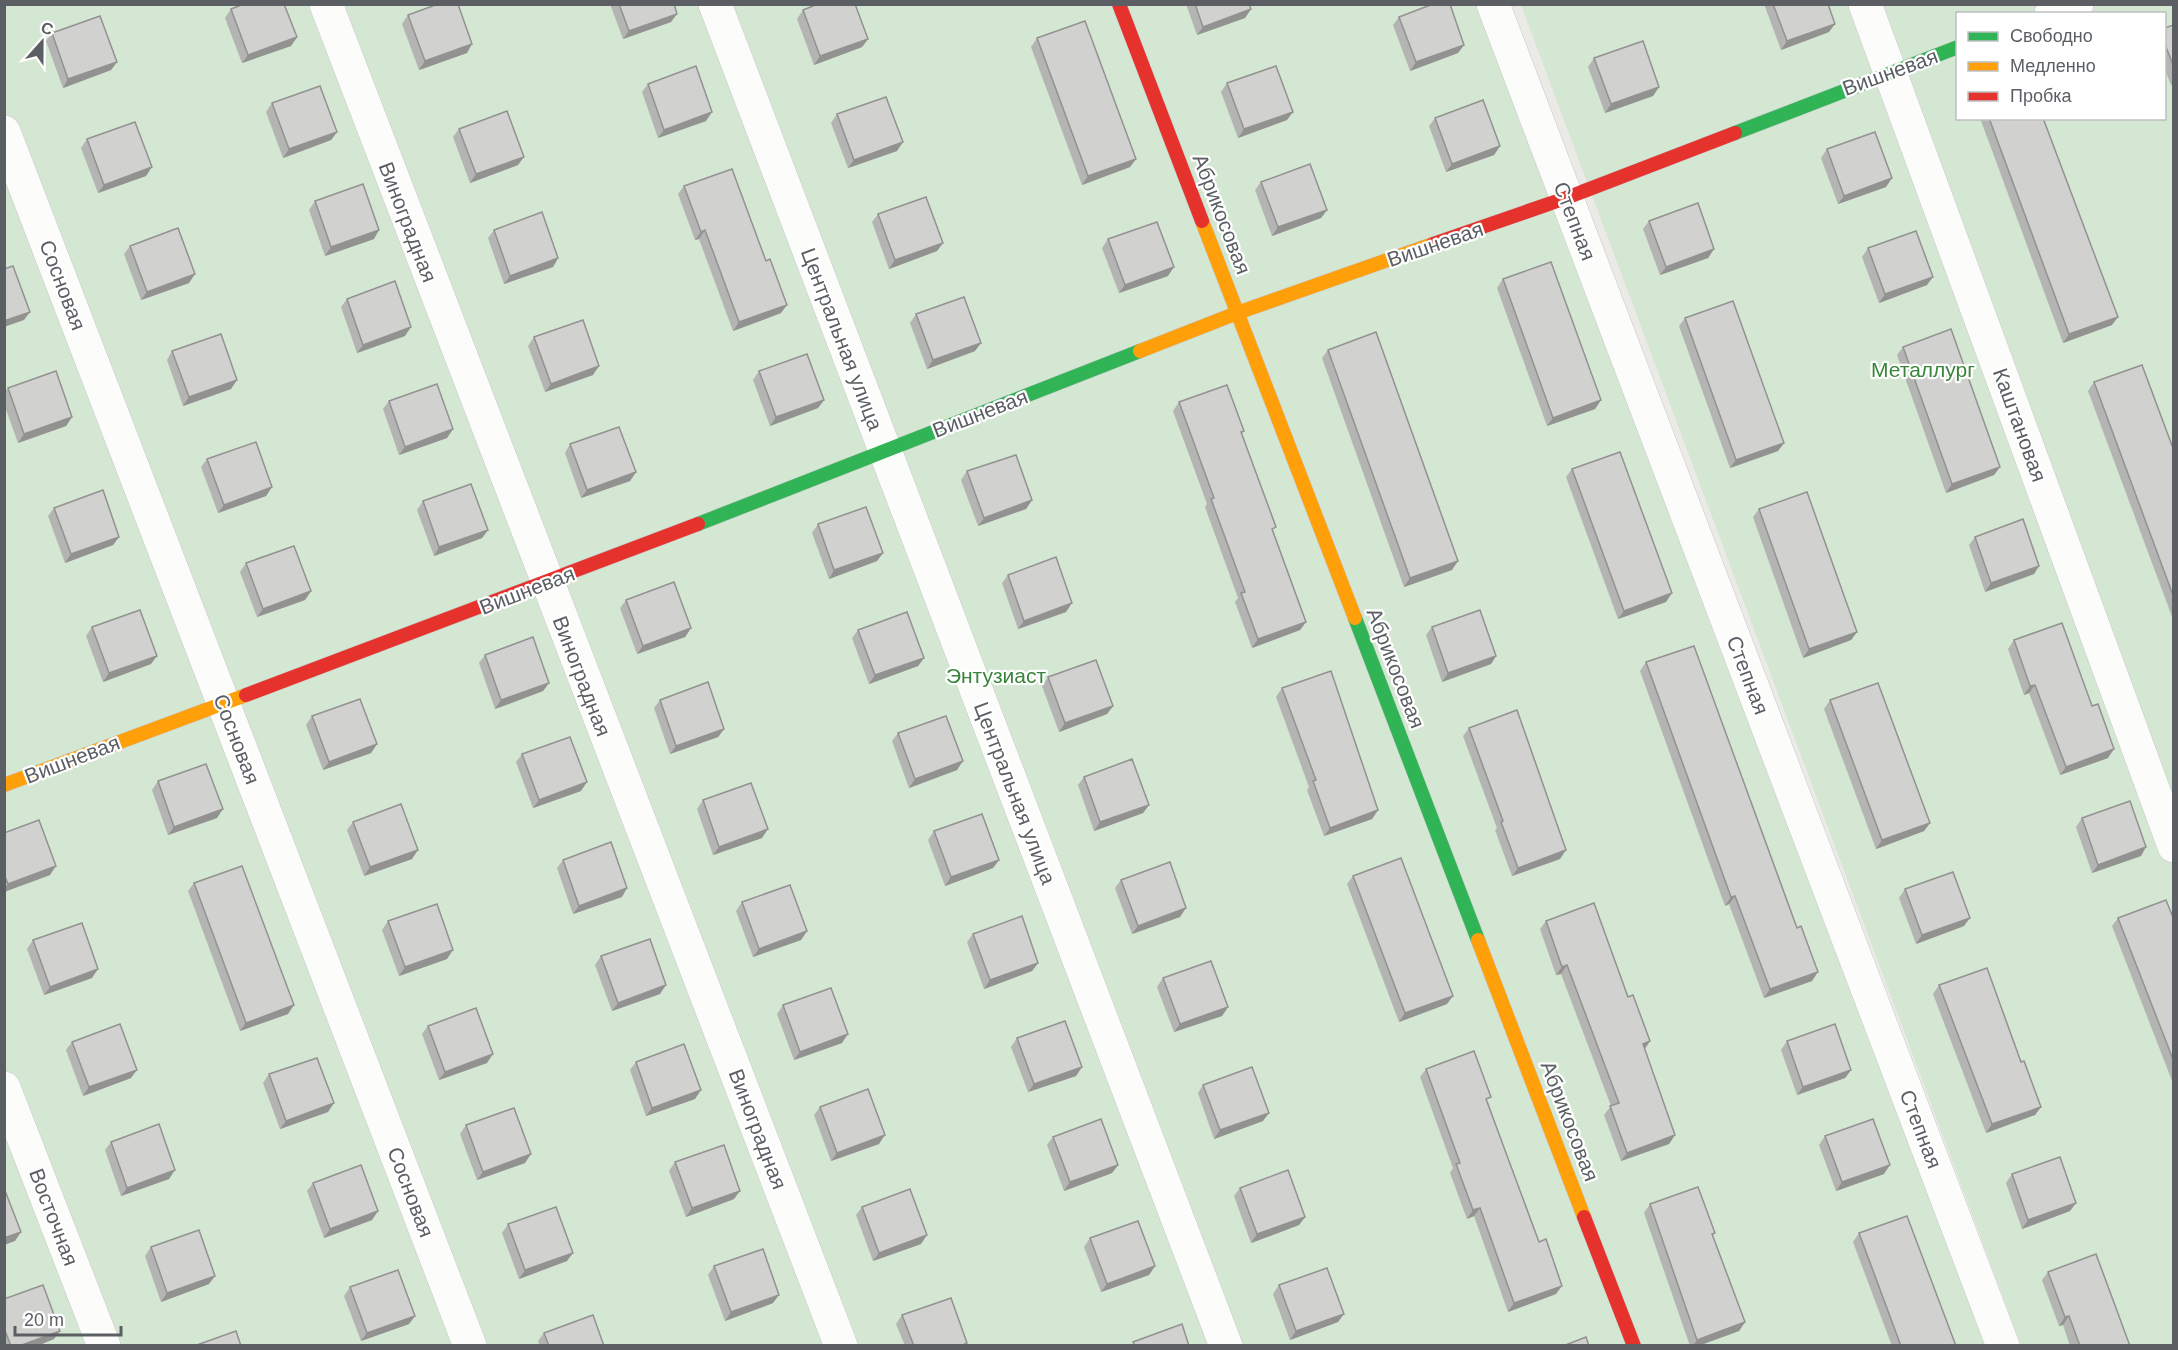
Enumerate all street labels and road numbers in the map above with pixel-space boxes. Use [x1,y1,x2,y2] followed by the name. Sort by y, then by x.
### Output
[1839,44,1941,100] street label: Вишневая
[1189,151,1255,277] street label: Абрикосовая
[375,159,441,285] street label: Виноградная
[1550,178,1600,264] street label: Степная
[1384,217,1486,271] street label: Вишневая
[35,237,91,333] street label: Сосновая
[797,245,887,434] street label: Центральная улица
[1989,365,2051,485] street label: Каштановая
[929,384,1031,442] street label: Вишневая
[476,561,578,619] street label: Вишневая
[1363,605,1429,731] street label: Абрикосовая
[549,613,615,739] street label: Виноградная
[1723,632,1773,718] street label: Степная
[209,691,265,787] street label: Сосновая
[970,699,1060,888] street label: Центральная улица
[21,730,123,788] street label: Вишневая
[1537,1058,1603,1184] street label: Абрикосовая
[725,1066,791,1192] street label: Виноградная
[1896,1086,1946,1172] street label: Степная
[383,1144,439,1240] street label: Сосновая
[25,1165,83,1269] street label: Восточная

